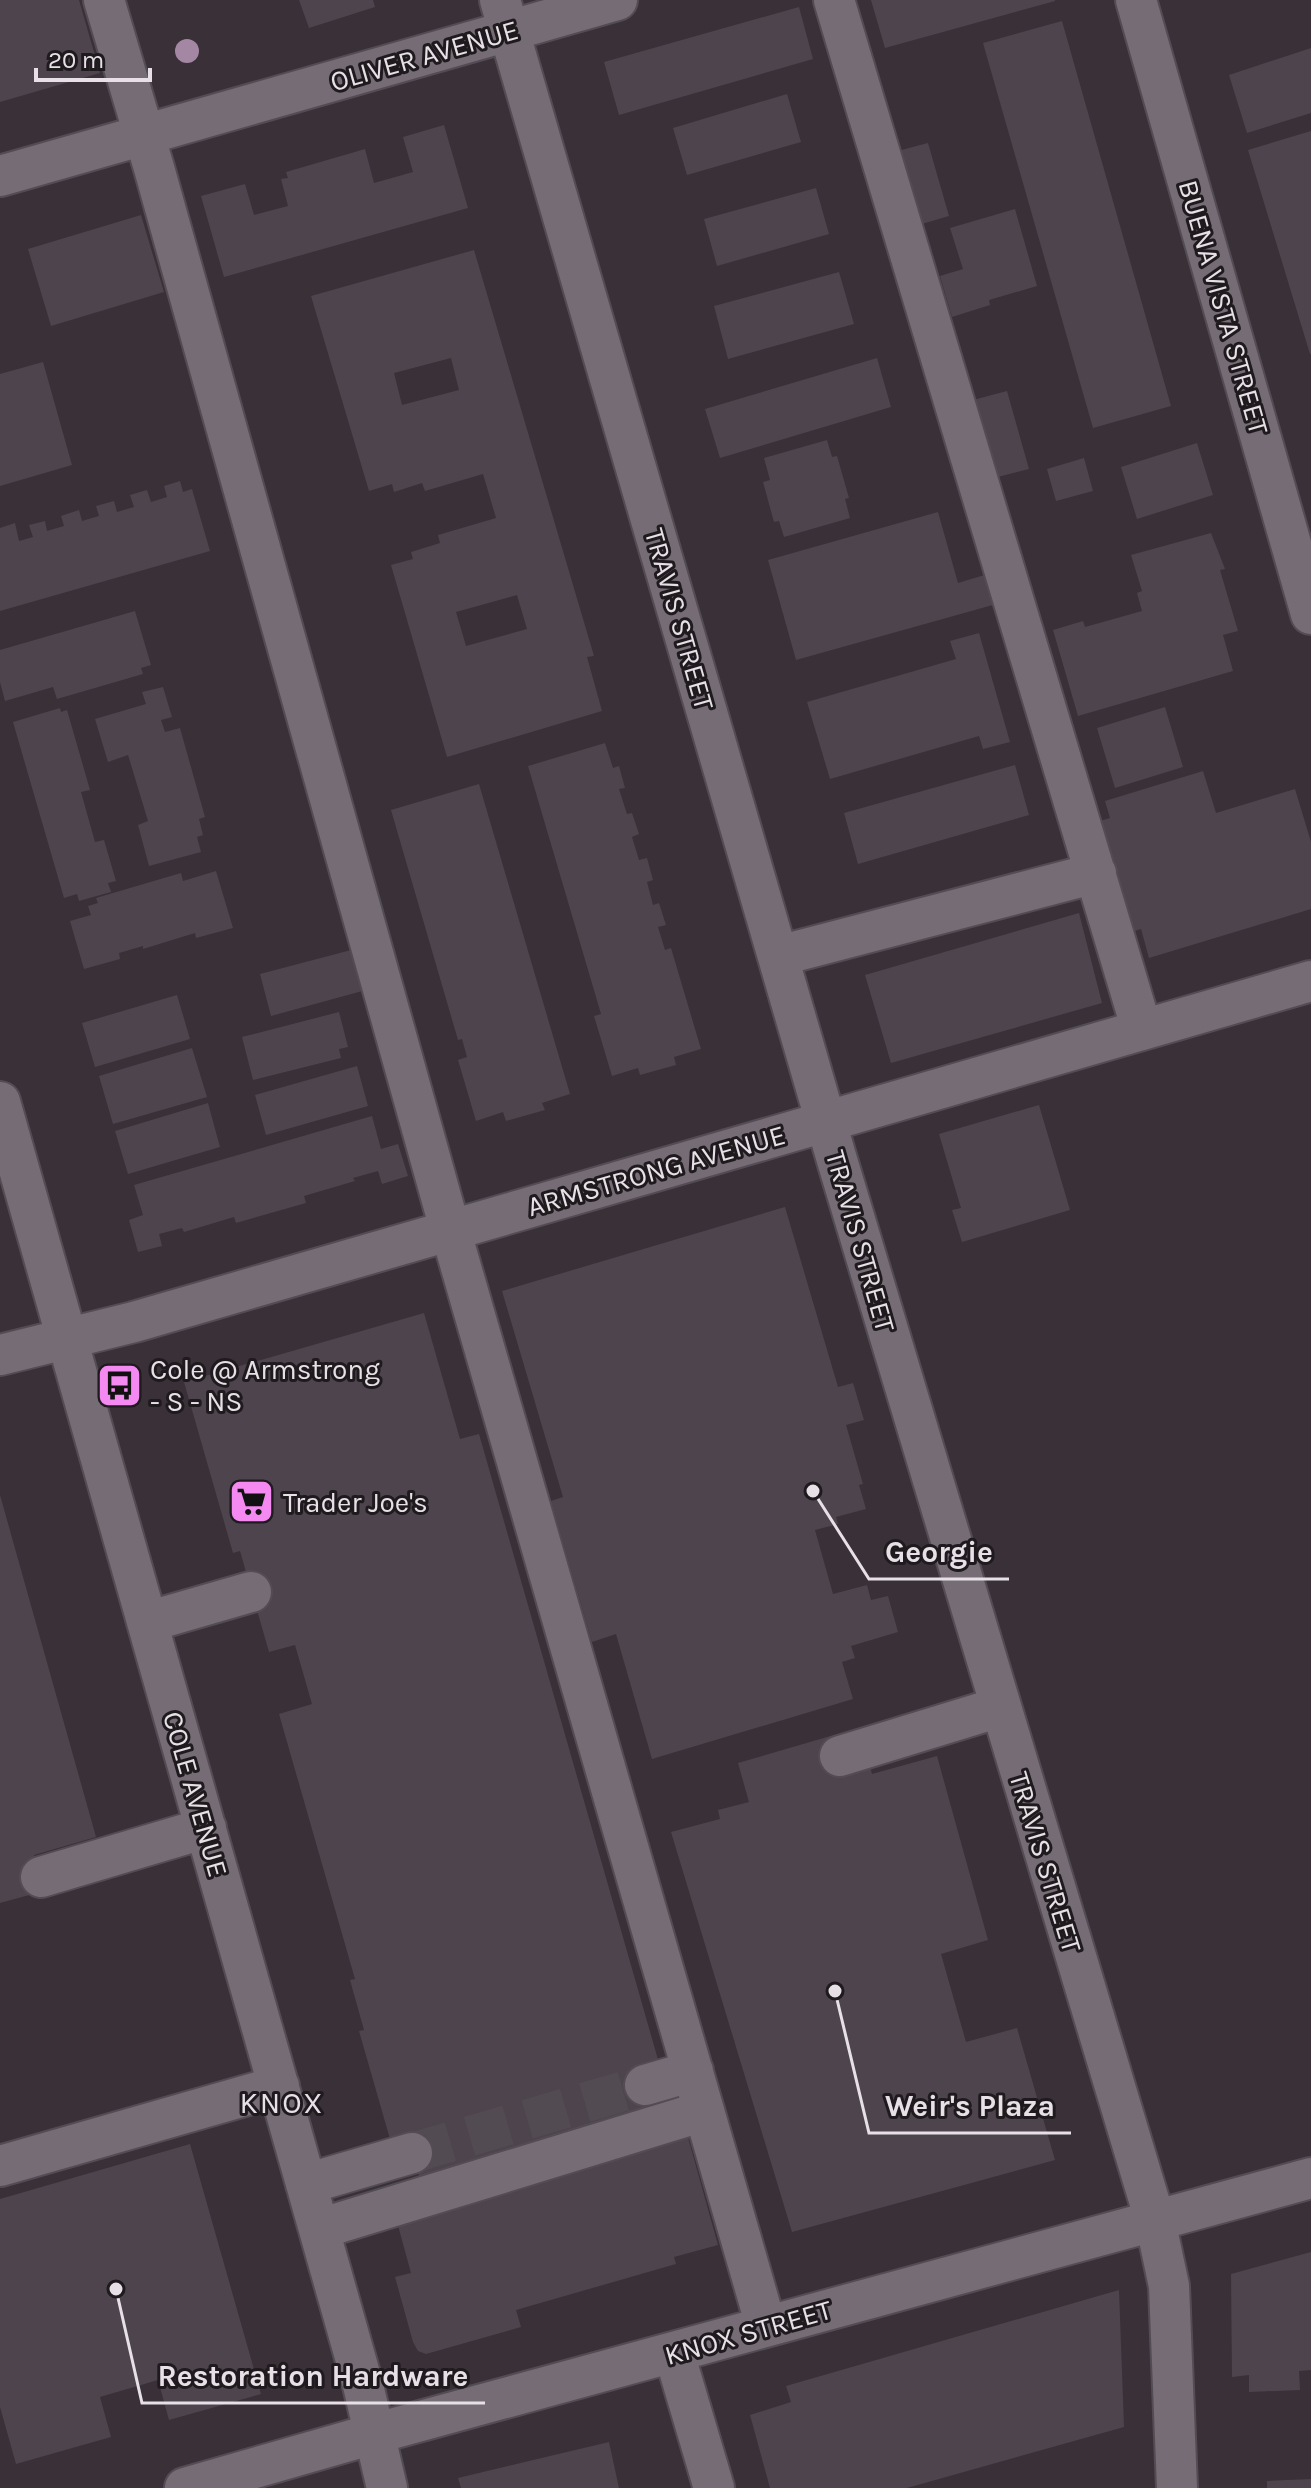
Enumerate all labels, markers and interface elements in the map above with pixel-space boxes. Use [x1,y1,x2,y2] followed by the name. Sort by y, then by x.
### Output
[326,13,522,98] street label: OLIVER AVENUE
[36,32,150,82] scale bar
[48,46,104,74] text: 20 m
[1171,176,1276,438] street label: BUENA VISTA STREET
[638,525,721,714] street label: TRAVIS STREET
[523,1118,789,1223] street label: ARMSTRONG AVENUE
[819,1147,902,1336] street label: TRAVIS STREET
[150,1353,380,1418] place label: Cole @ Armstrong - S - NS
[95,1361,143,1409] bus stop icon: Cole @ Armstrong - S - NS
[228,1478,276,1526] supermarket icon: Trader Joe's
[283,1486,428,1519] place label: Trader Joe's
[869,1525,1009,1579] callout: Georgie
[885,1534,993,1570] text: Georgie
[156,1708,235,1881] street label: COLE AVENUE
[1002,1768,1089,1956] street label: TRAVIS STREET
[869,2079,1071,2133] callout: Weir's Plaza
[240,2085,325,2121] district label: KNOX
[885,2088,1055,2124] text: Weir's Plaza
[661,2293,835,2372] street label: KNOX STREET
[142,2349,485,2403] callout: Restoration Hardware
[158,2358,468,2394] text: Restoration Hardware

